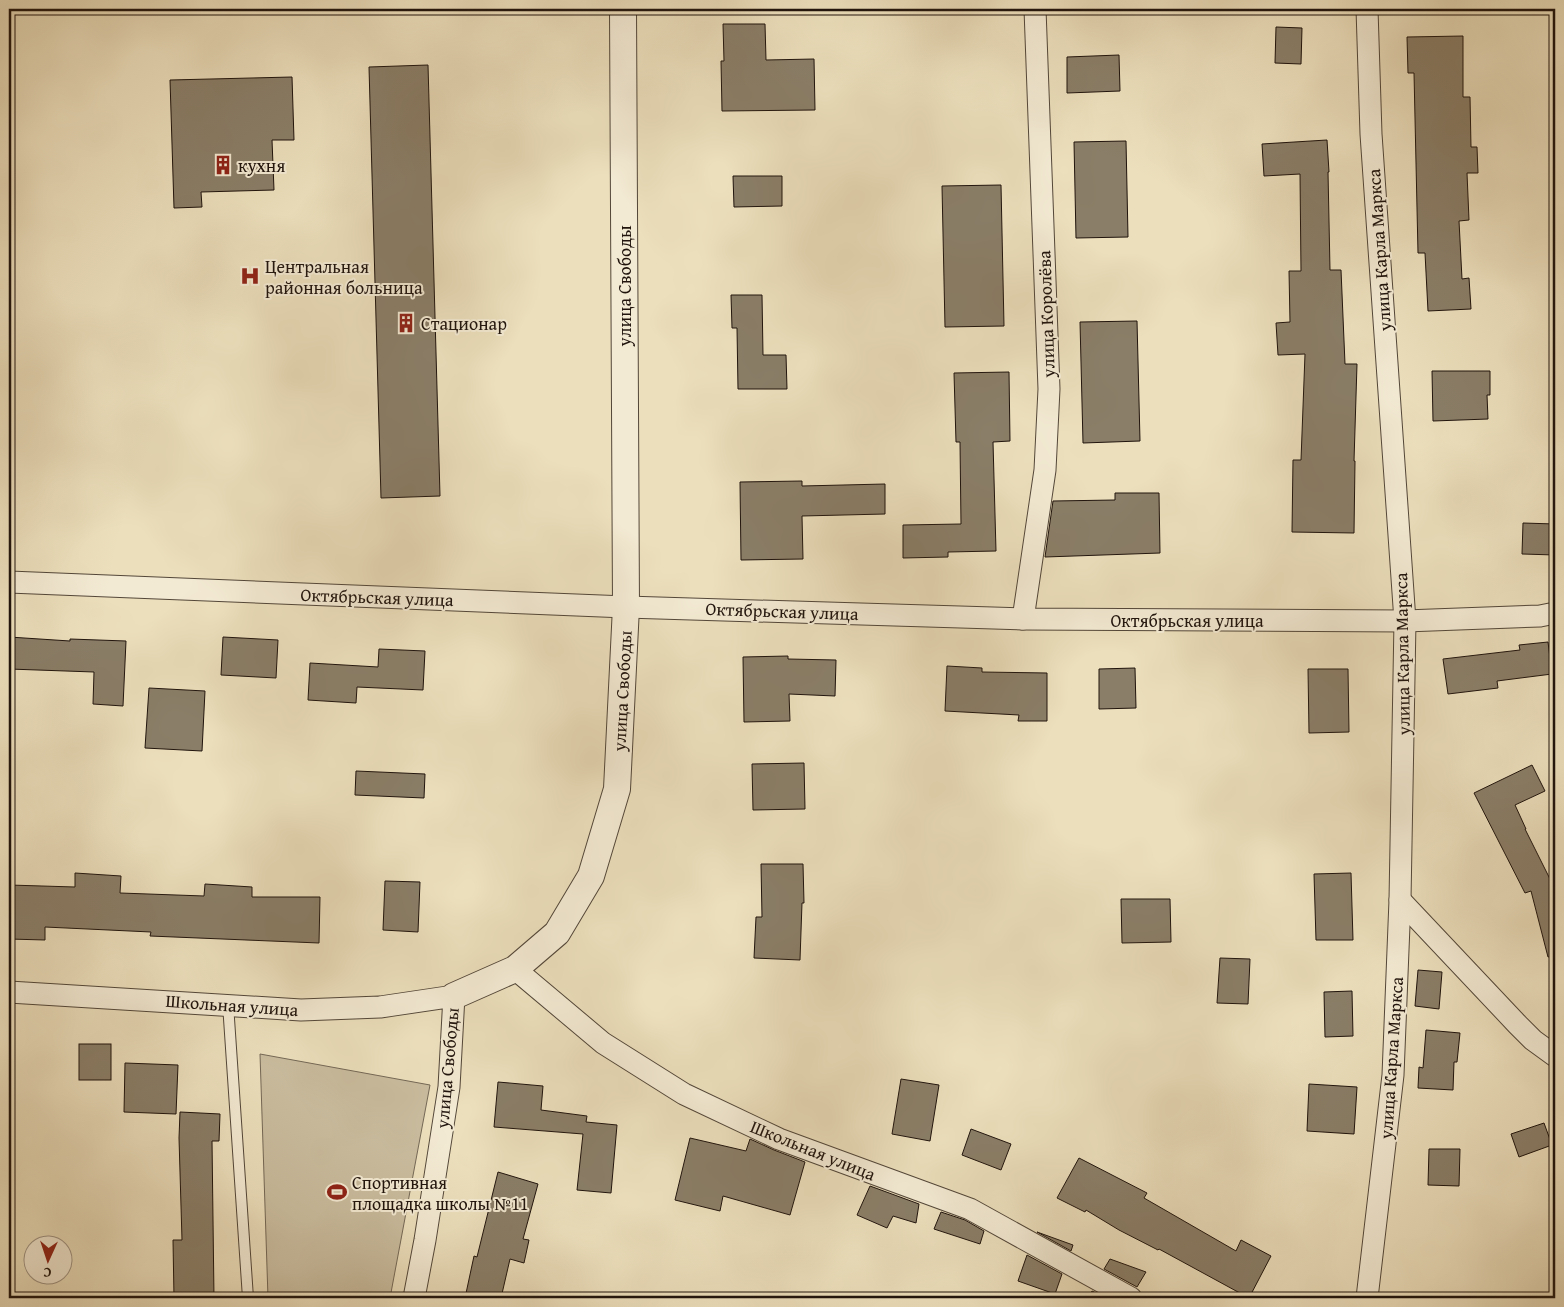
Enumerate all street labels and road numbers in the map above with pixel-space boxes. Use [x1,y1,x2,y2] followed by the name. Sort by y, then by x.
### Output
[1360,167,1398,333] street label: улица Карла Маркса
[611,225,638,348] street label: улица Свободы
[1030,249,1062,379] street label: улица Королёва
[1387,572,1417,737] street label: улица Карла Маркса
[300,581,454,613] street label: Октябрьская улица
[705,595,859,627] street label: Октябрьская улица
[1110,607,1264,634] street label: Октябрьская улица
[605,629,639,753] street label: улица Свободы
[1372,975,1410,1141] street label: улица Карла Маркса
[165,987,300,1023] street label: Школьная улица
[428,1006,466,1130] street label: улица Свободы
[746,1113,880,1188] street label: Школьная улица

